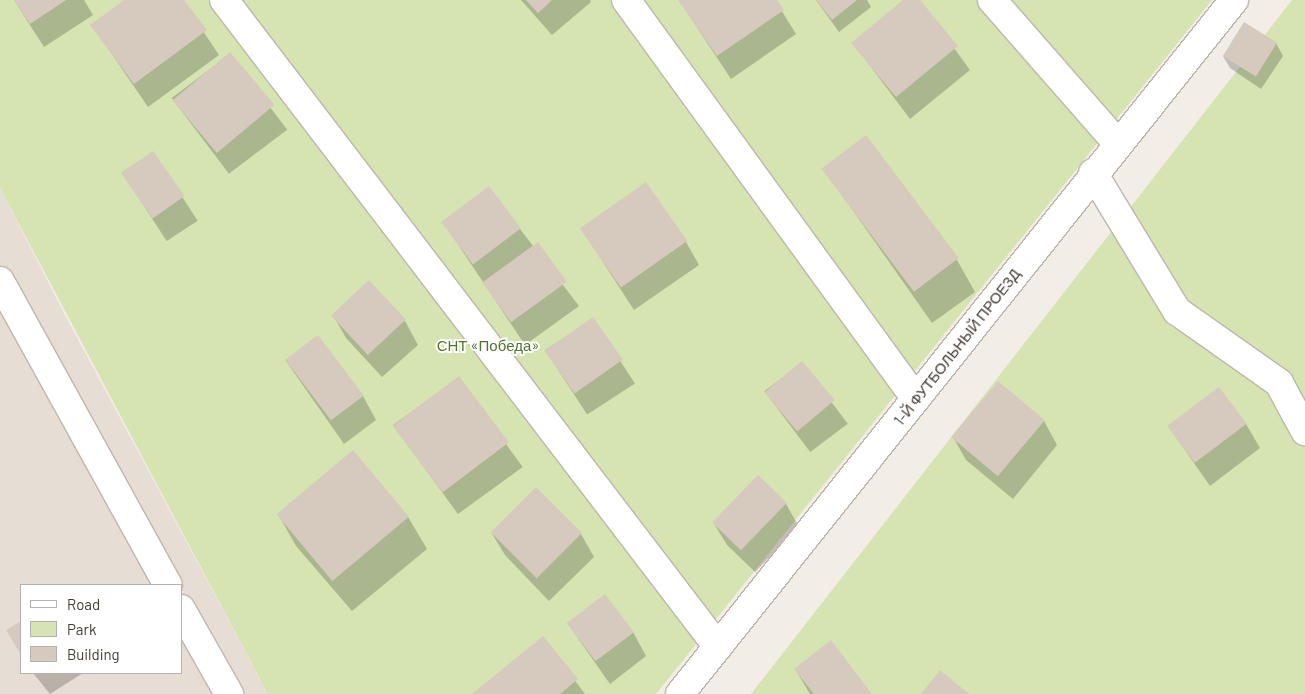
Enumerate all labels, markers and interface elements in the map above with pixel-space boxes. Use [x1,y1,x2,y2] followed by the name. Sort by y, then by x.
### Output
[890,265,1024,429] street label: 1-Й ФУТБОЛЬНЫЙ ПРОЕЗД
[437,337,539,355] park label: СНТ «Победа»
[20,584,182,674] legend
[67,595,100,613] text: Road
[67,620,96,638] text: Park
[67,645,120,663] text: Building

